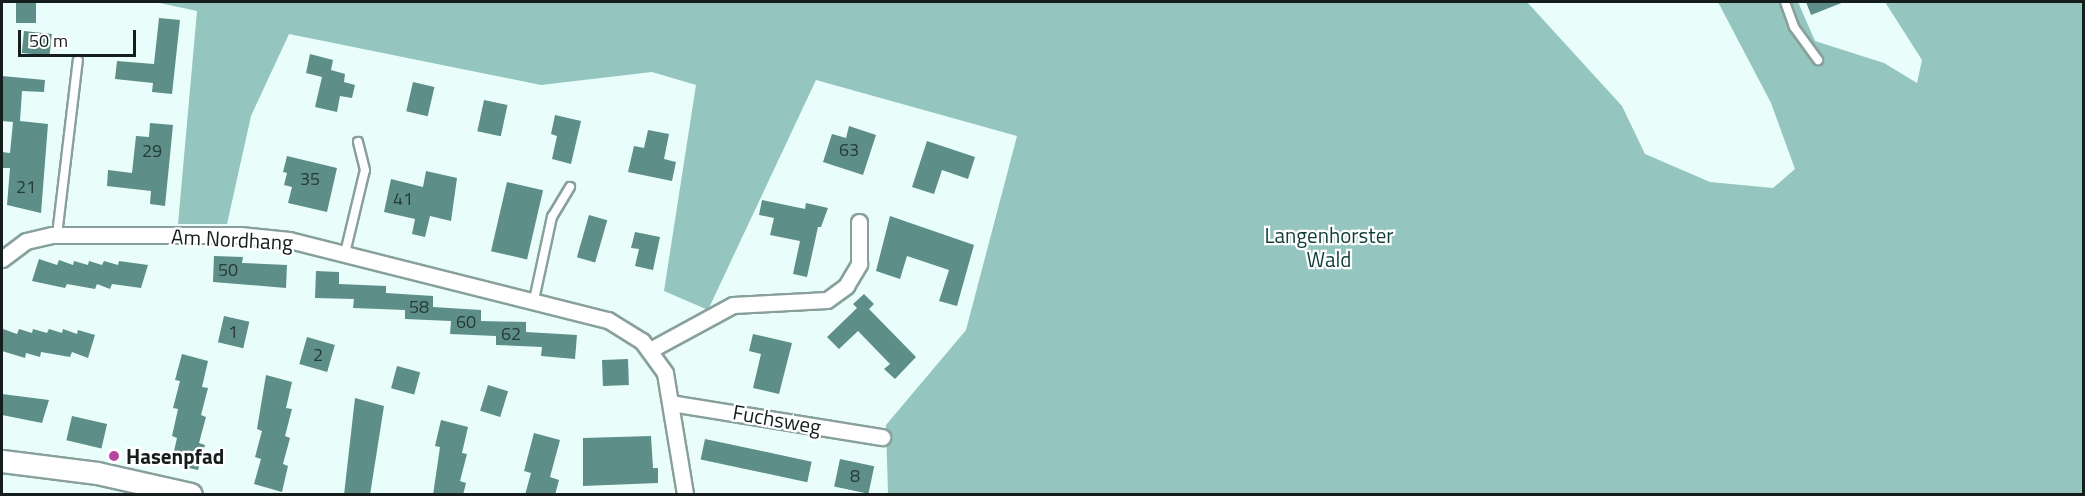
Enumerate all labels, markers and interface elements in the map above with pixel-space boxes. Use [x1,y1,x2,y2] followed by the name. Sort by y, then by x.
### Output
[21,18,140,56] scale bar
[29,27,68,54] text: 50 m
[839,139,859,161] house number: 63
[142,140,162,162] house number: 29
[300,168,320,190] house number: 35
[16,176,36,198] house number: 21
[393,188,413,210] house number: 41
[1264,222,1394,272] park label: Langenhorster Wald
[171,223,293,255] street label: Am Nordhang
[218,259,238,281] house number: 50
[409,296,429,318] house number: 58
[456,311,476,333] house number: 60
[228,321,238,343] house number: 1
[501,323,521,345] house number: 62
[313,344,323,366] house number: 2
[731,399,823,439] street label: Fuchsweg
[126,443,224,469] place label: Hasenpfad
[107,449,121,463] marker: Hasenpfad
[850,465,860,487] house number: 8

